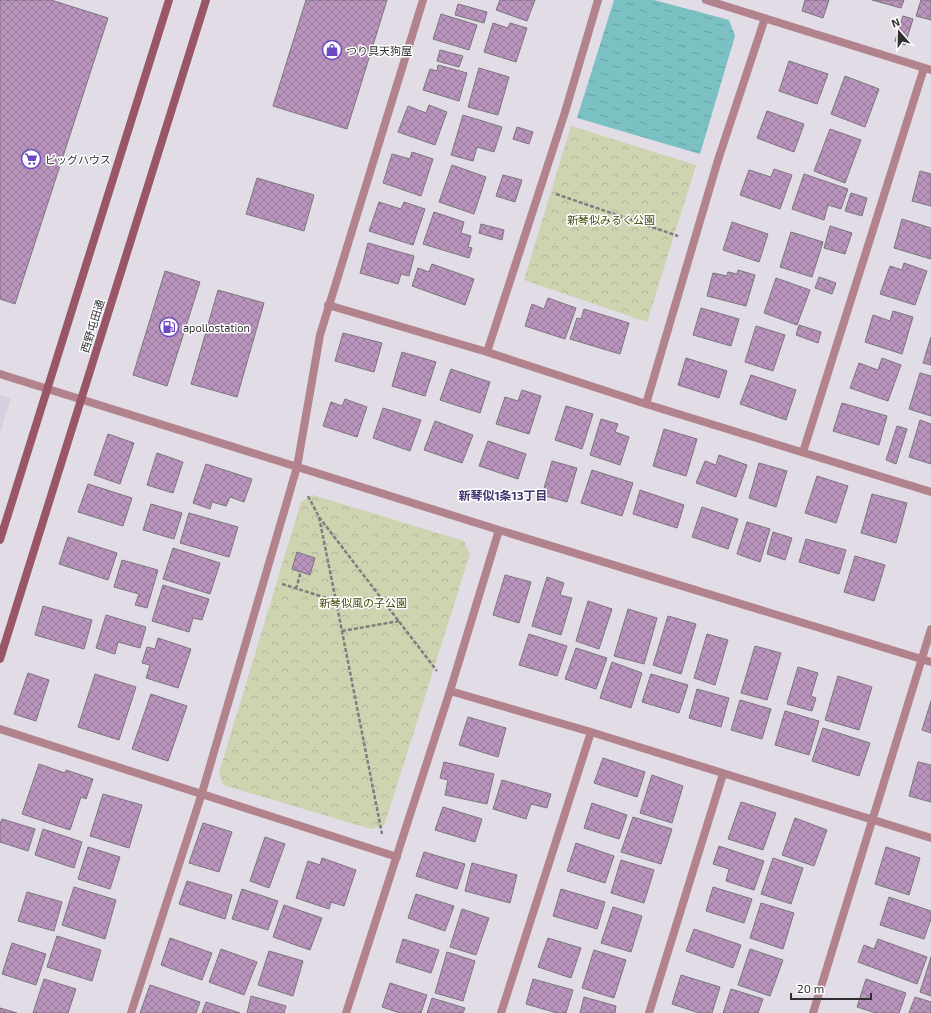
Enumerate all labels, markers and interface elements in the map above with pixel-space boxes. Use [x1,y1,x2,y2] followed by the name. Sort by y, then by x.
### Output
[879,12,919,52] north arrow
[889,15,901,30] text: N
[321,39,343,61] shop icon: つり具天狗屋
[346,44,412,57] place label: つり具天狗屋
[20,148,42,170] supermarket icon: ビッグハウス
[45,153,111,166] place label: ビッグハウス
[567,213,655,226] park label: 新琴似みるく公園
[78,298,106,354] street label: 西野屯田通
[158,316,180,338] fuel station icon: apollostation
[183,321,250,334] place label: apollostation
[458,488,548,502] district label: 新琴似1条13丁目
[319,596,407,609] park label: 新琴似風の子公園
[791,975,871,1001] scale bar
[797,981,824,995] text: 20 m

